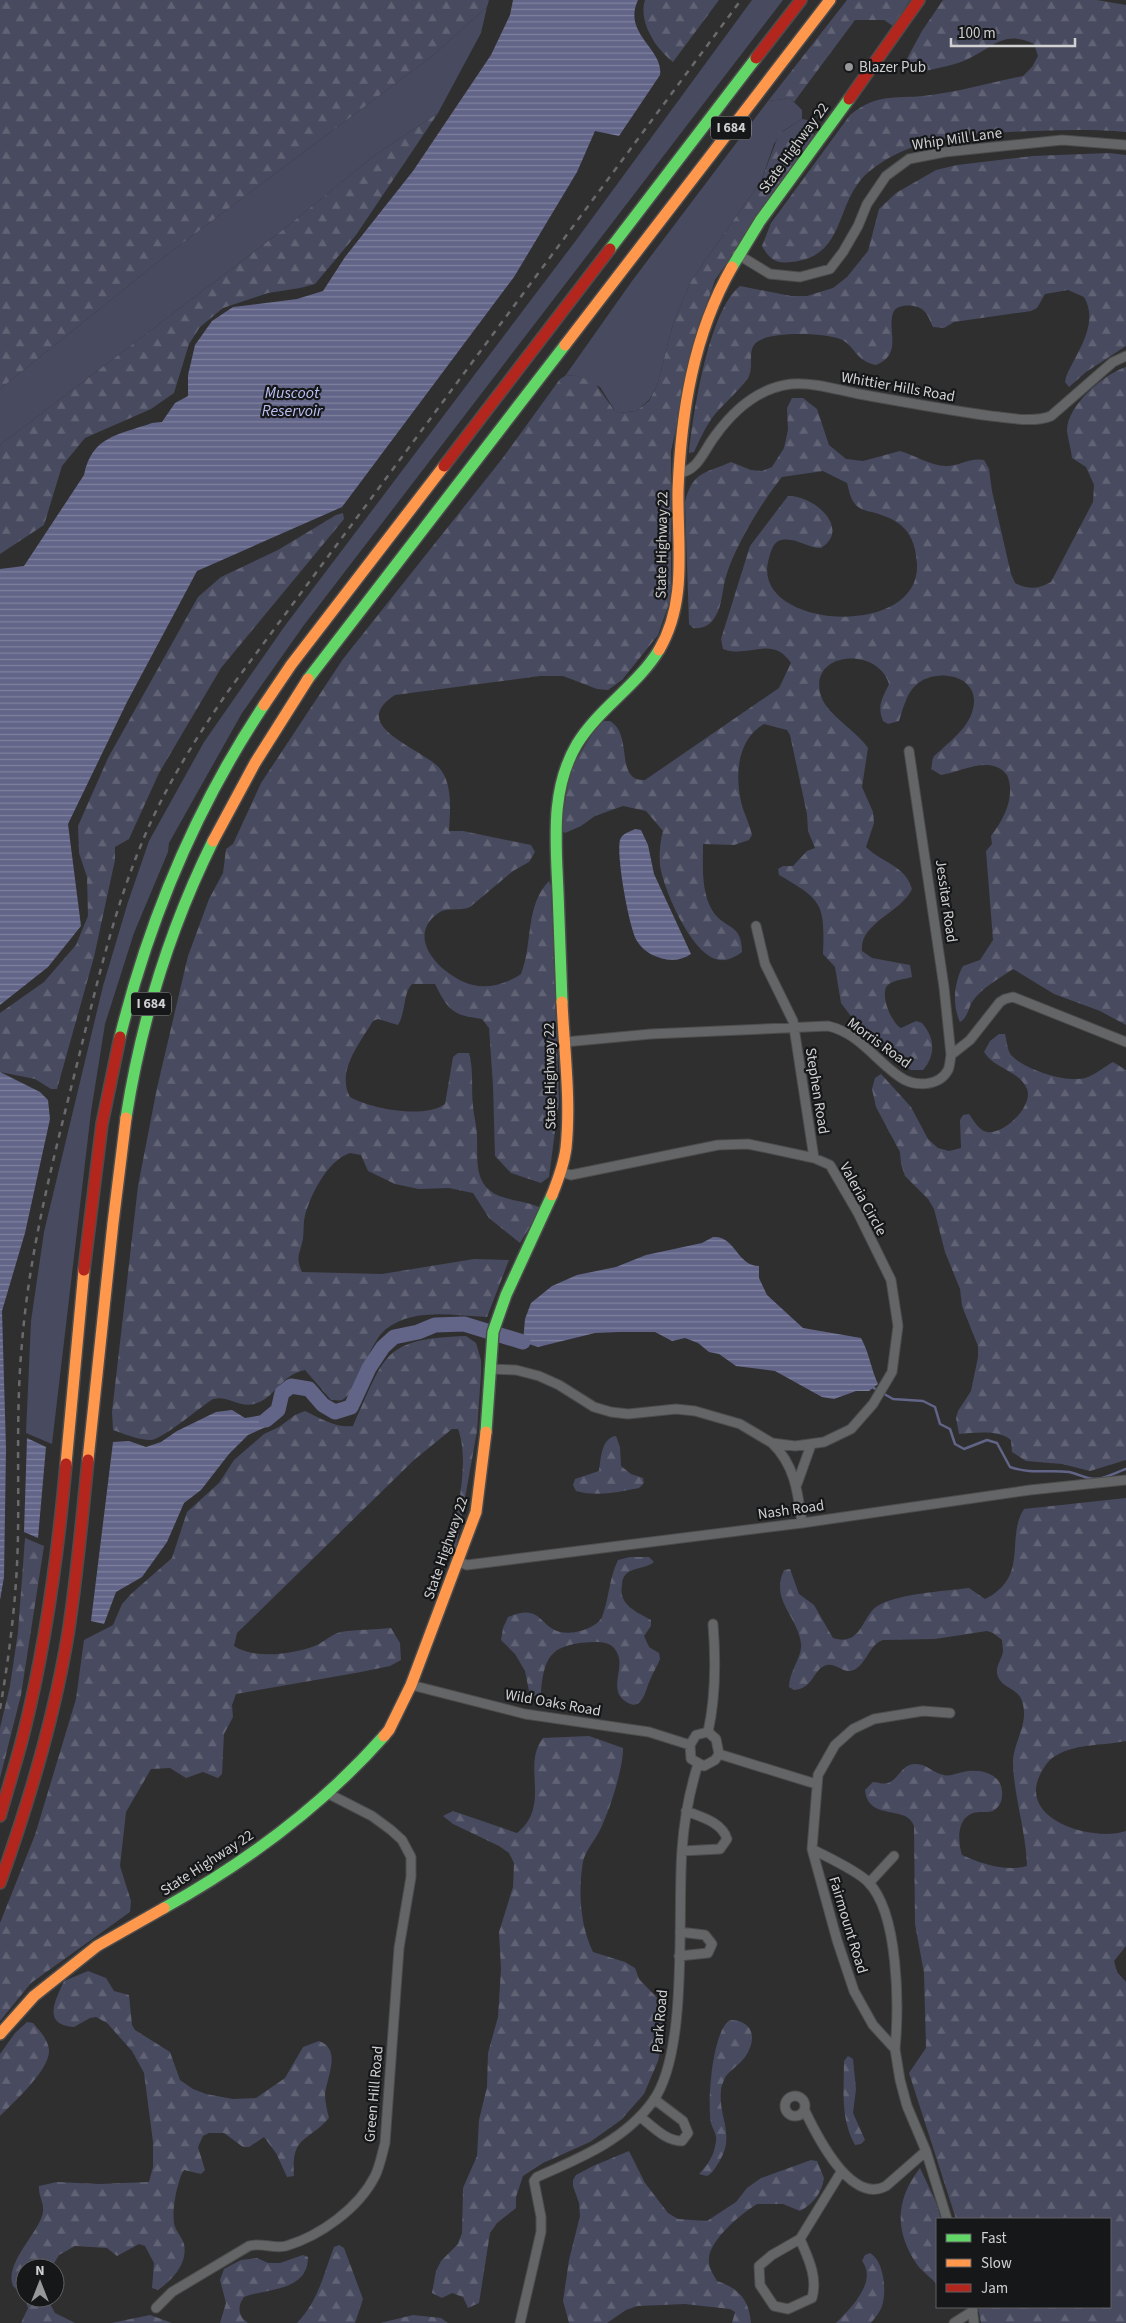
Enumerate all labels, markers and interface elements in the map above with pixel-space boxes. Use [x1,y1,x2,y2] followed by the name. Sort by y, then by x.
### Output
[951,15,1075,47] scale bar
[958,23,996,44] text: 100 m
[859,57,926,78] place label: Blazer Pub
[843,61,855,73] marker: Blazer Pub
[754,98,834,198] street label: State Highway 22
[711,116,751,140] road number: I 684
[911,122,1003,156] street label: Whip Mill Lane
[839,367,957,407] street label: Whittier Hills Road
[262,382,324,422] water label: Muscoot Reservoir
[651,491,673,599] street label: State Highway 22
[930,858,962,944] street label: Jessitar Road
[131,992,171,1016] road number: I 684
[843,1013,915,1073] street label: Morris Road
[539,1022,561,1130] street label: State Highway 22
[800,1046,834,1136] street label: Stephen Road
[834,1158,892,1240] street label: Valeria Circle
[419,1494,473,1602] street label: State Highway 22
[756,1495,826,1525] street label: Nash Road
[503,1684,603,1722] street label: Wild Oaks Road
[156,1825,258,1901] street label: State Highway 22
[823,1874,873,1976] street label: Fairmount Road
[647,1989,673,2053] street label: Park Road
[359,2045,389,2143] street label: Green Hill Road
[936,2218,1111,2308] legend
[981,2228,1007,2249] text: Fast
[981,2253,1012,2274] text: Slow
[15,2258,65,2308] north arrow
[35,2261,45,2281] text: N
[981,2278,1008,2299] text: Jam

